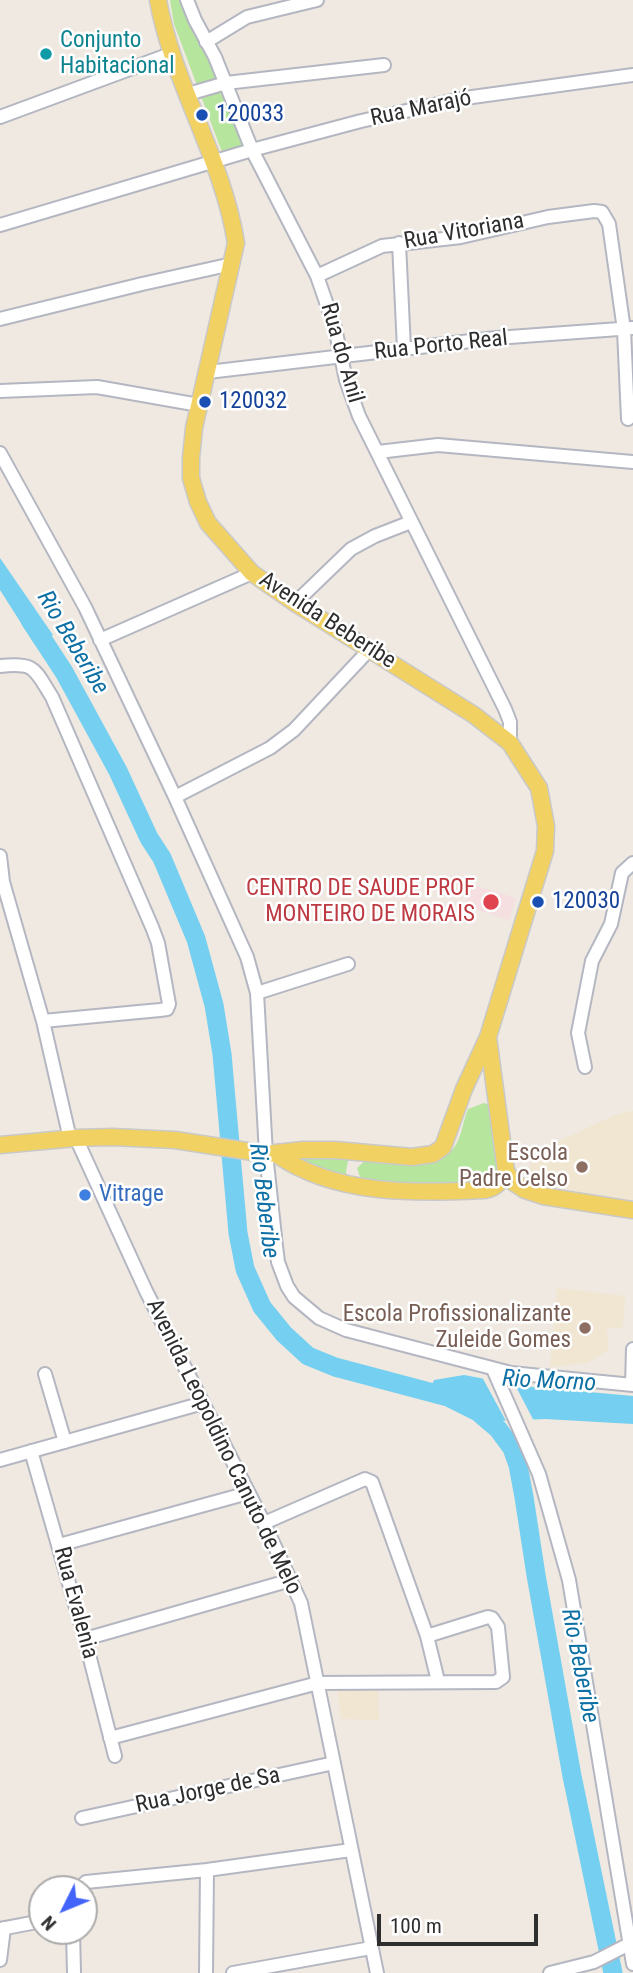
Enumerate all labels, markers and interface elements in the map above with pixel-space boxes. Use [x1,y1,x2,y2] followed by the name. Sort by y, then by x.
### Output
[60,27,175,81] place label: Conjunto Habitacional
[38,46,54,62] marker: Conjunto Habitacional
[368,85,474,133] street label: Rua Marajó
[216,101,284,129] place label: 120033
[194,107,210,123] marker: 120033
[402,208,526,256] street label: Rua Vitoriana
[314,300,368,406] street label: Rua do Anil
[373,325,509,367] street label: Rua Porto Real
[219,388,287,416] place label: 120032
[197,394,213,410] marker: 120032
[254,567,400,675] street label: Avenida Beberibe
[30,586,114,700] water label: Rio Beberibe
[246,875,475,929] place label: CENTRO DE SAUDE PROF MONTEIRO DE MORAIS
[552,888,620,916] place label: 120030
[481,892,501,912] marker: CENTRO DE SAUDE PROF MONTEIRO DE MORAIS
[530,894,546,910] marker: 120030
[459,1140,568,1194] place label: Escola Padre Celso
[242,1142,284,1260] water label: Rio Beberibe
[574,1159,590,1175] marker: Escola Padre Celso
[99,1181,164,1209] place label: Vitrage
[77,1187,93,1203] marker: Vitrage
[139,1295,307,1599] street label: Avenida Leopoldino Canuto de Melo
[343,1301,571,1355] place label: Escola Profissionalizante Zuleide Gomes
[577,1320,593,1336] marker: Escola Profissionalizante Zuleide Gomes
[501,1365,597,1399] water label: Rio Morno
[47,1544,103,1662] street label: Rua Evalenia
[554,1606,604,1726] water label: Rio Beberibe
[133,1762,283,1820] street label: Rua Jorge de Sa
[28,1875,98,1945] north arrow
[381,1899,542,1943] scale bar
[36,1911,61,1935] text: N
[390,1914,442,1938] text: 100 m

